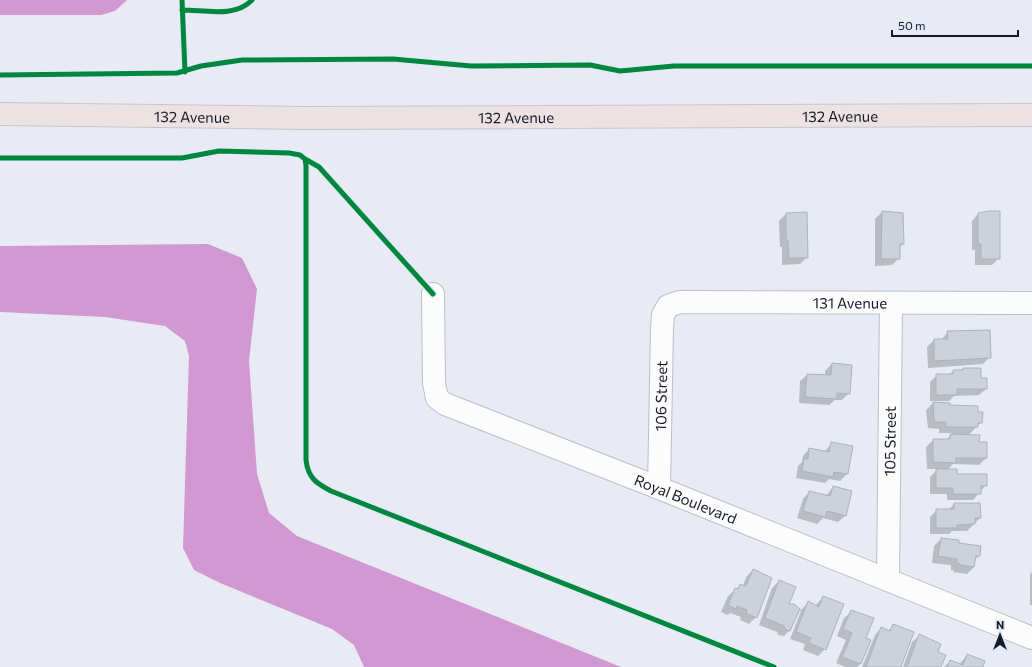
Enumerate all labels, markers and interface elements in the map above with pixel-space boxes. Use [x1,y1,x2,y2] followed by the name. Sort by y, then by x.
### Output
[892,12,1018,38] scale bar
[898,18,926,32] text: 50 m
[154,107,230,126] street label: 132 Avenue
[802,107,878,125] street label: 132 Avenue
[478,108,554,126] street label: 132 Avenue
[813,293,887,312] street label: 131 Avenue
[651,361,670,431] street label: 106 Street
[880,406,899,476] street label: 105 Street
[632,470,740,527] street label: Royal Boulevard
[980,615,1020,655] north arrow
[996,618,1004,631] text: N

